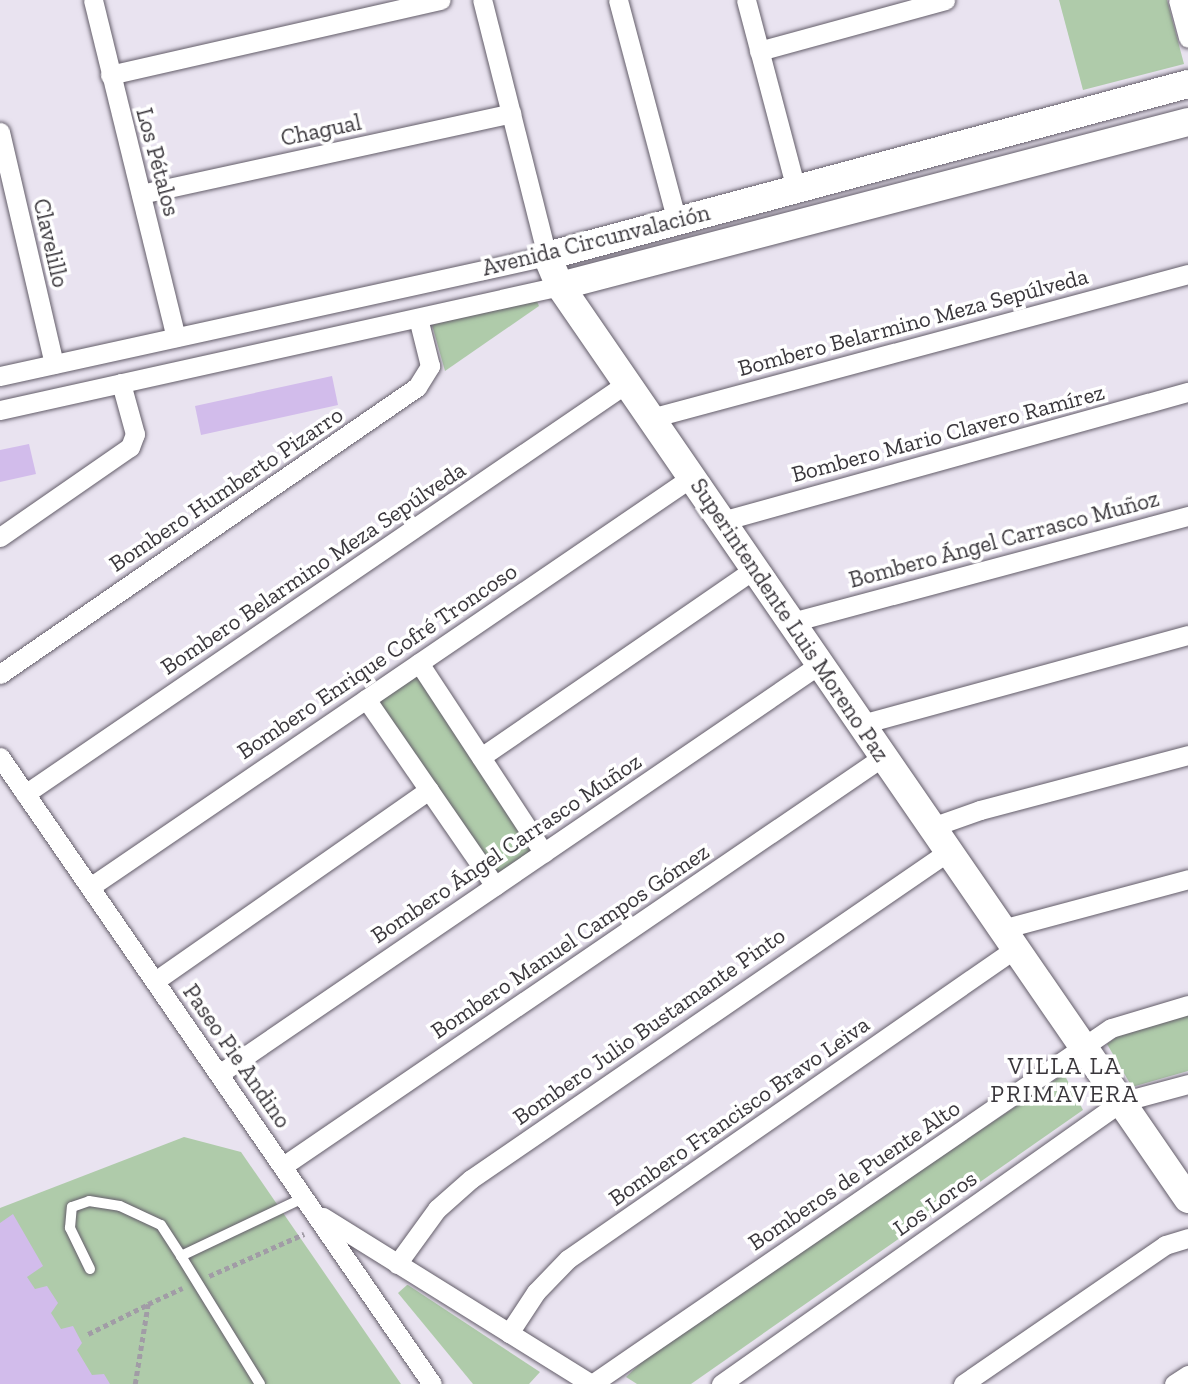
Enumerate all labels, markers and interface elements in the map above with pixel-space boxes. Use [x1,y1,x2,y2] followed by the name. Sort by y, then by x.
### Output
[130,105,186,219] street label: Los Pétalos
[278,108,364,152] street label: Chagual
[27,196,75,290] street label: Clavelillo
[479,198,713,282] street label: Avenida Circunvalación
[735,262,1091,382] street label: Bombero Belarmino Meza Sepúlveda
[789,378,1107,488] street label: Bombero Mario Clavero Ramírez
[104,400,348,578] street label: Bombero Humberto Pizarro
[156,456,470,680] street label: Bombero Belarmino Meza Sepúlveda
[685,473,895,767] street label: Superintendente Luis Moreno Paz
[846,484,1162,594] street label: Bombero Ángel Carrasco Muñoz
[232,557,522,765] street label: Bombero Enrique Cofré Troncoso
[365,747,647,949] street label: Bombero Ángel Carrasco Muñoz
[426,837,714,1045] street label: Bombero Manuel Campos Gómez
[507,921,791,1131] street label: Bombero Julio Bustamante Pinto
[177,979,297,1133] street label: Paseo Pie Andino
[603,1010,875,1212] street label: Bombero Francisco Bravo Leiva
[991,1052,1139,1108] district label: VILLA LA PRIMAVERA
[743,1094,965,1256] street label: Bomberos de Puente Alto
[888,1164,982,1242] street label: Los Loros

